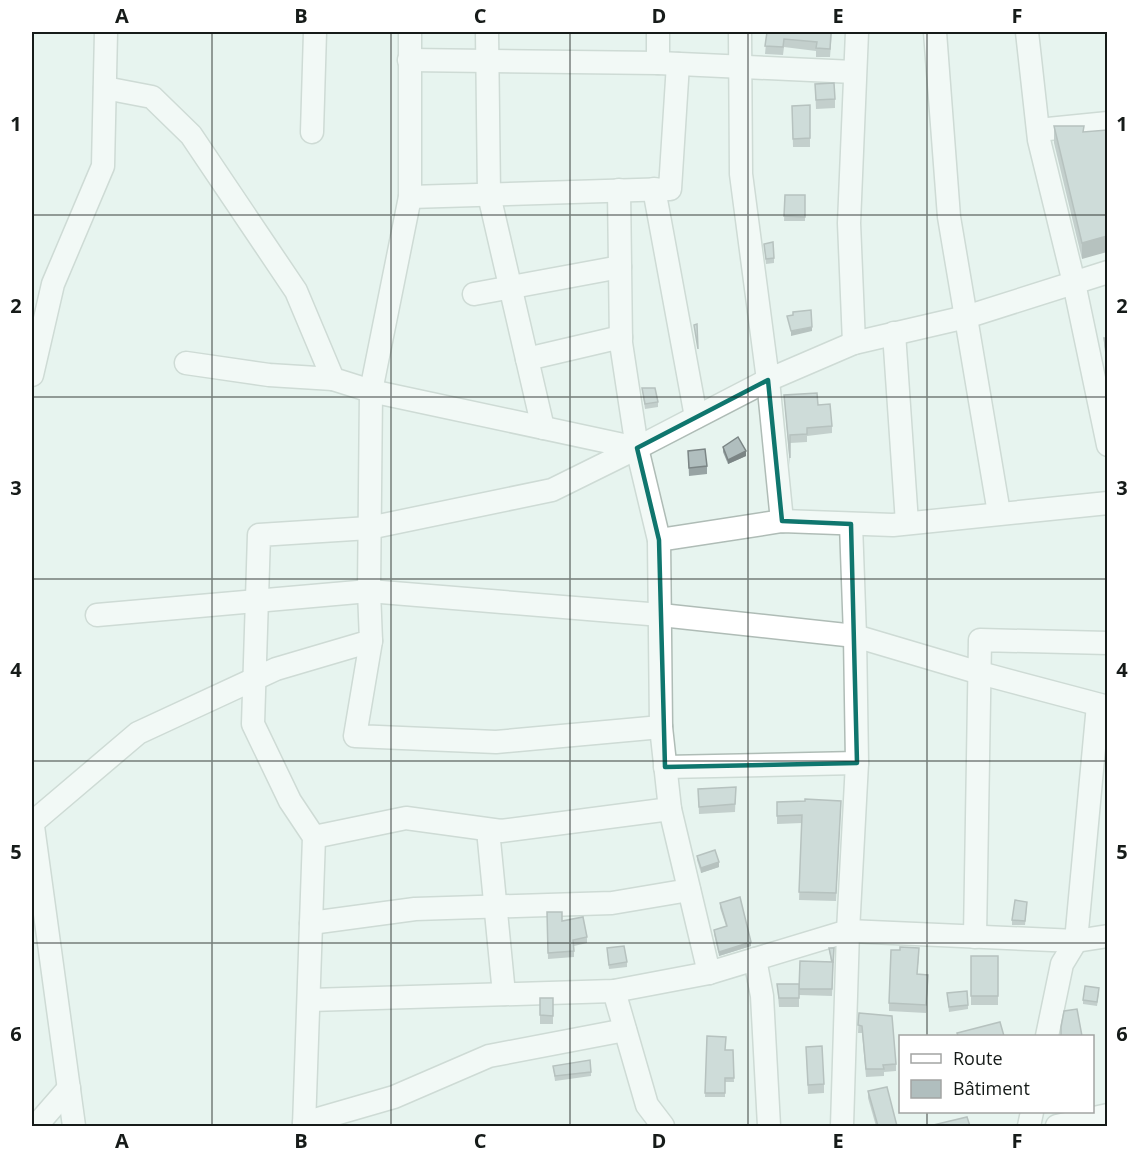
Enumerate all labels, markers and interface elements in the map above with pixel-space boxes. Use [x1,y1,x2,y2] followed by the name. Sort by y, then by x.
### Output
[115,2,129,29] text: A
[294,2,308,29] text: B
[474,2,487,29] text: C
[652,2,666,29] text: D
[832,2,844,29] text: E
[1012,2,1022,29] text: F
[10,110,22,137] text: 1
[1116,110,1128,137] text: 1
[10,292,22,319] text: 2
[1116,292,1128,319] text: 2
[10,474,22,501] text: 3
[1116,474,1128,501] text: 3
[10,656,22,683] text: 4
[1116,656,1128,683] text: 4
[10,838,22,865] text: 5
[1116,838,1128,865] text: 5
[10,1020,22,1047] text: 6
[1116,1020,1128,1047] text: 6
[899,1035,1094,1113] legend
[953,1046,1003,1070] text: Route
[953,1076,1030,1100] text: Bâtiment
[115,1127,129,1154] text: A
[294,1127,308,1154] text: B
[474,1127,487,1154] text: C
[652,1127,666,1154] text: D
[832,1127,844,1154] text: E
[1012,1127,1022,1154] text: F

